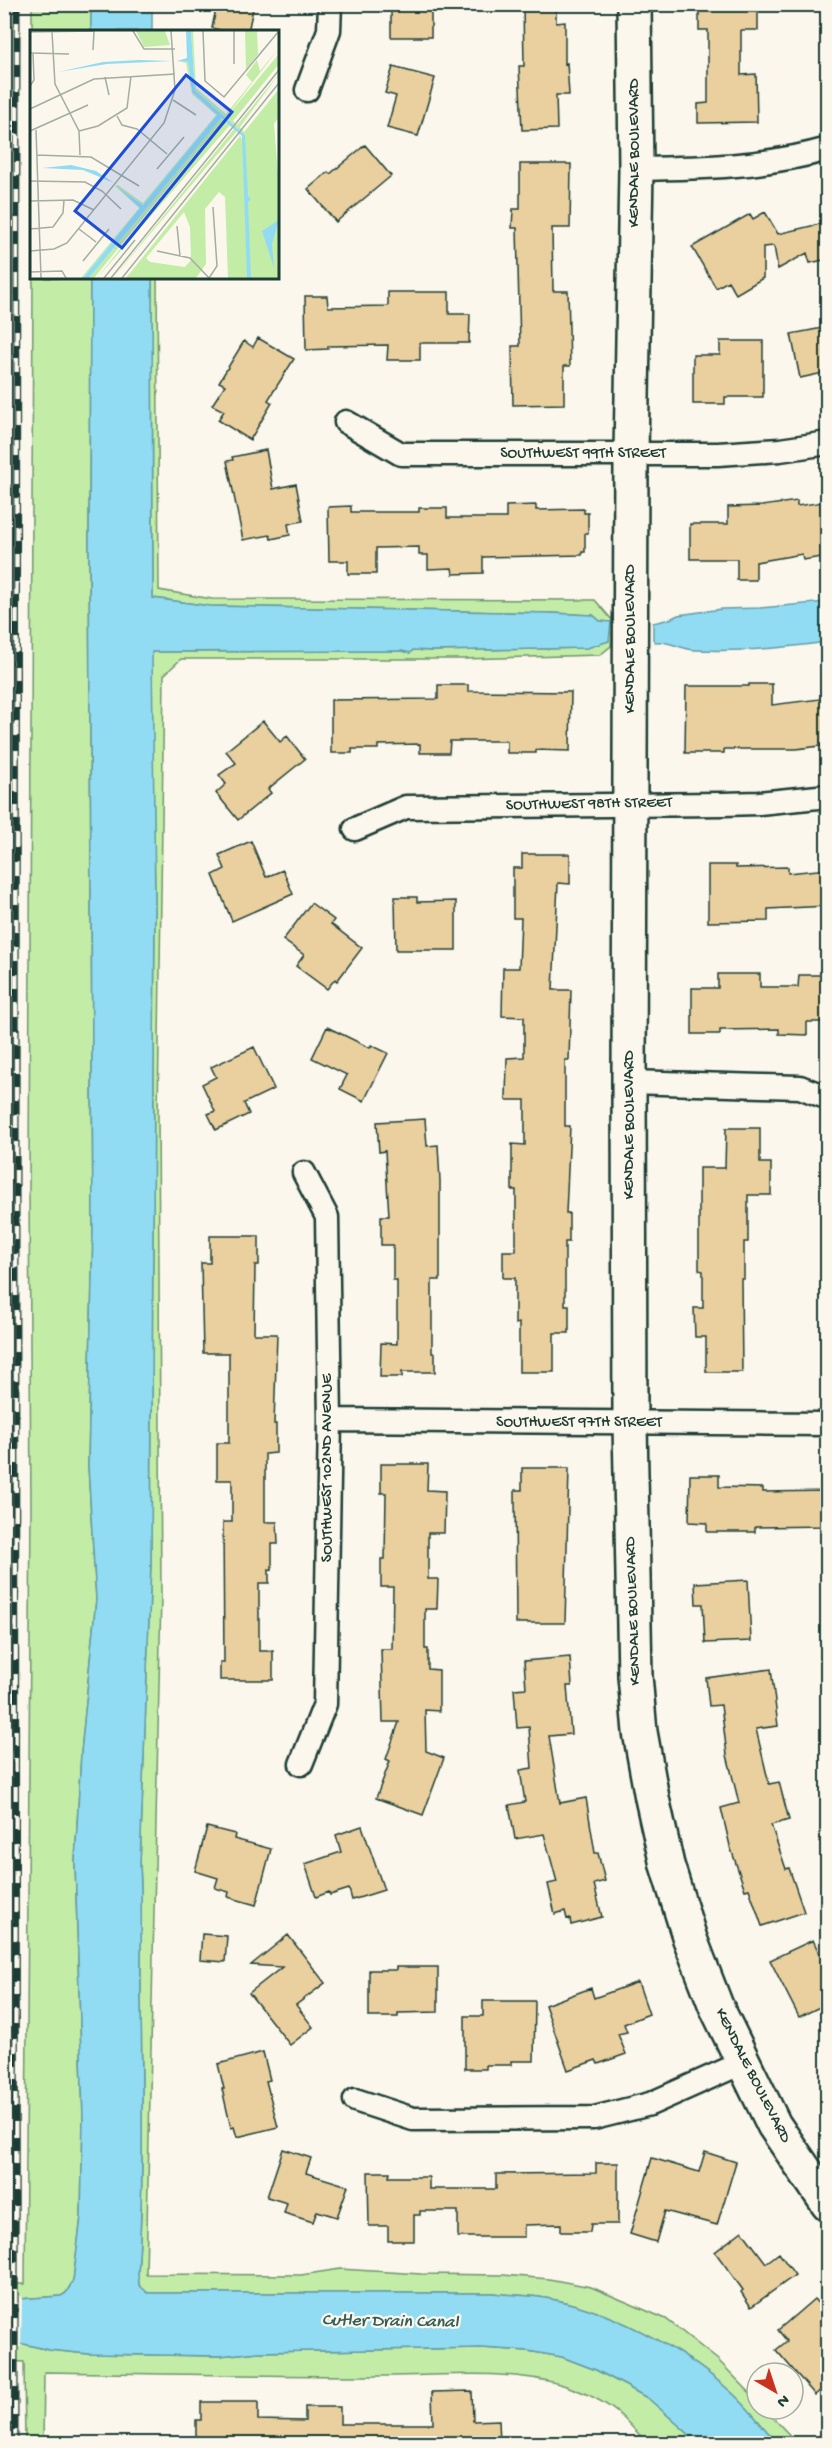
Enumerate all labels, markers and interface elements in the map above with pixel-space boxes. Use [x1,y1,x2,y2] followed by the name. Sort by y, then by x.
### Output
[30,30,279,279] inset map
[626,78,645,227] street label: KENDALE BOULEVARD
[500,445,667,464] street label: SOUTHWEST 99TH STREET
[622,564,641,713] street label: KENDALE BOULEVARD
[506,794,673,816] street label: SOUTHWEST 98TH STREET
[621,1050,640,1199] street label: KENDALE BOULEVARD
[319,1373,338,1562] street label: SOUTHWEST 102ND AVENUE
[496,1414,663,1433] street label: SOUTHWEST 97TH STREET
[622,1536,646,1686] street label: KENDALE BOULEVARD
[710,2005,794,2147] street label: KENDALE BOULEVARD
[322,2310,459,2334] water label: Cutler Drain Canal
[745,2361,805,2421] north arrow
[772,2389,792,2411] text: N

